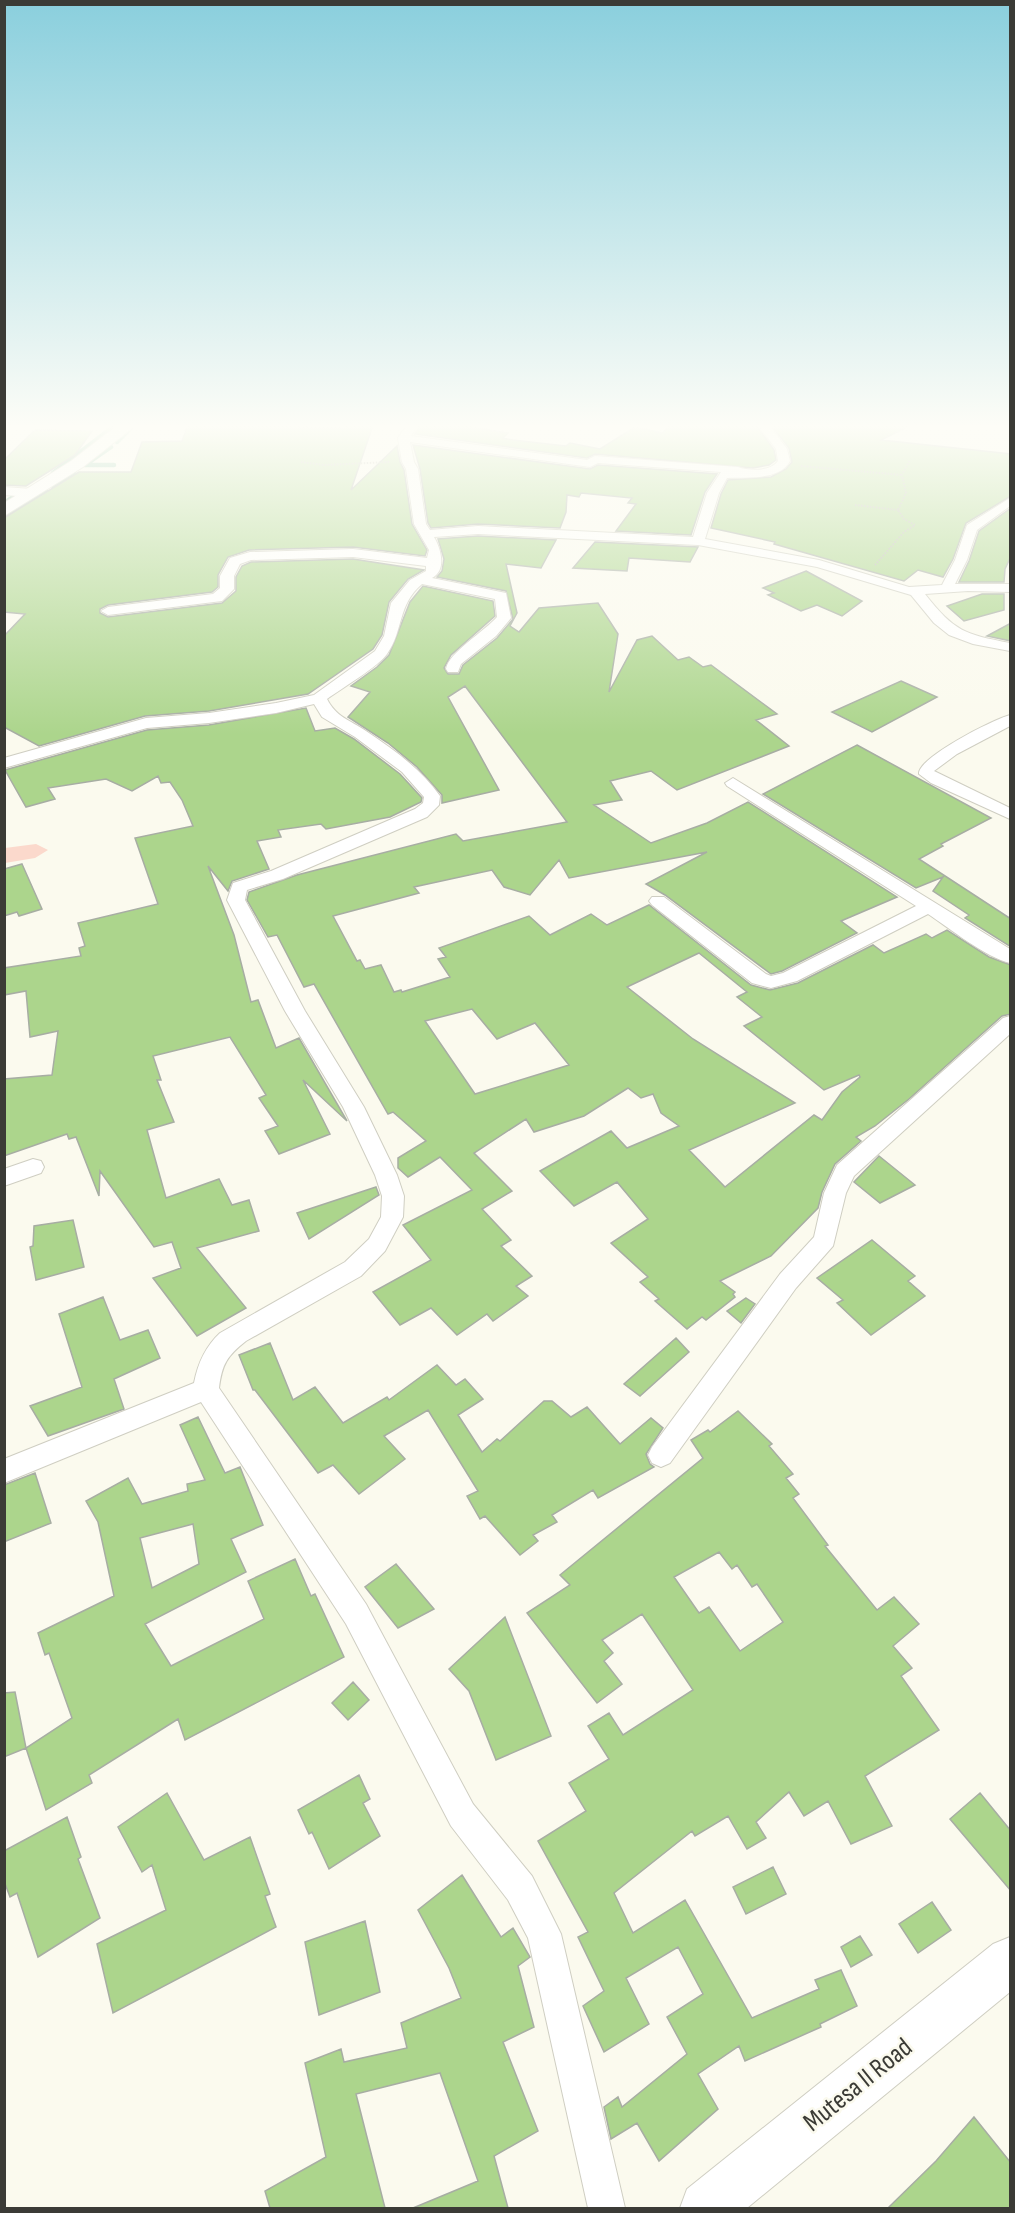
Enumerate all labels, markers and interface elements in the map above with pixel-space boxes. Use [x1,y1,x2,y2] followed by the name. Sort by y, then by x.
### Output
[797,2031,919,2139] street label: Mutesa II Road

